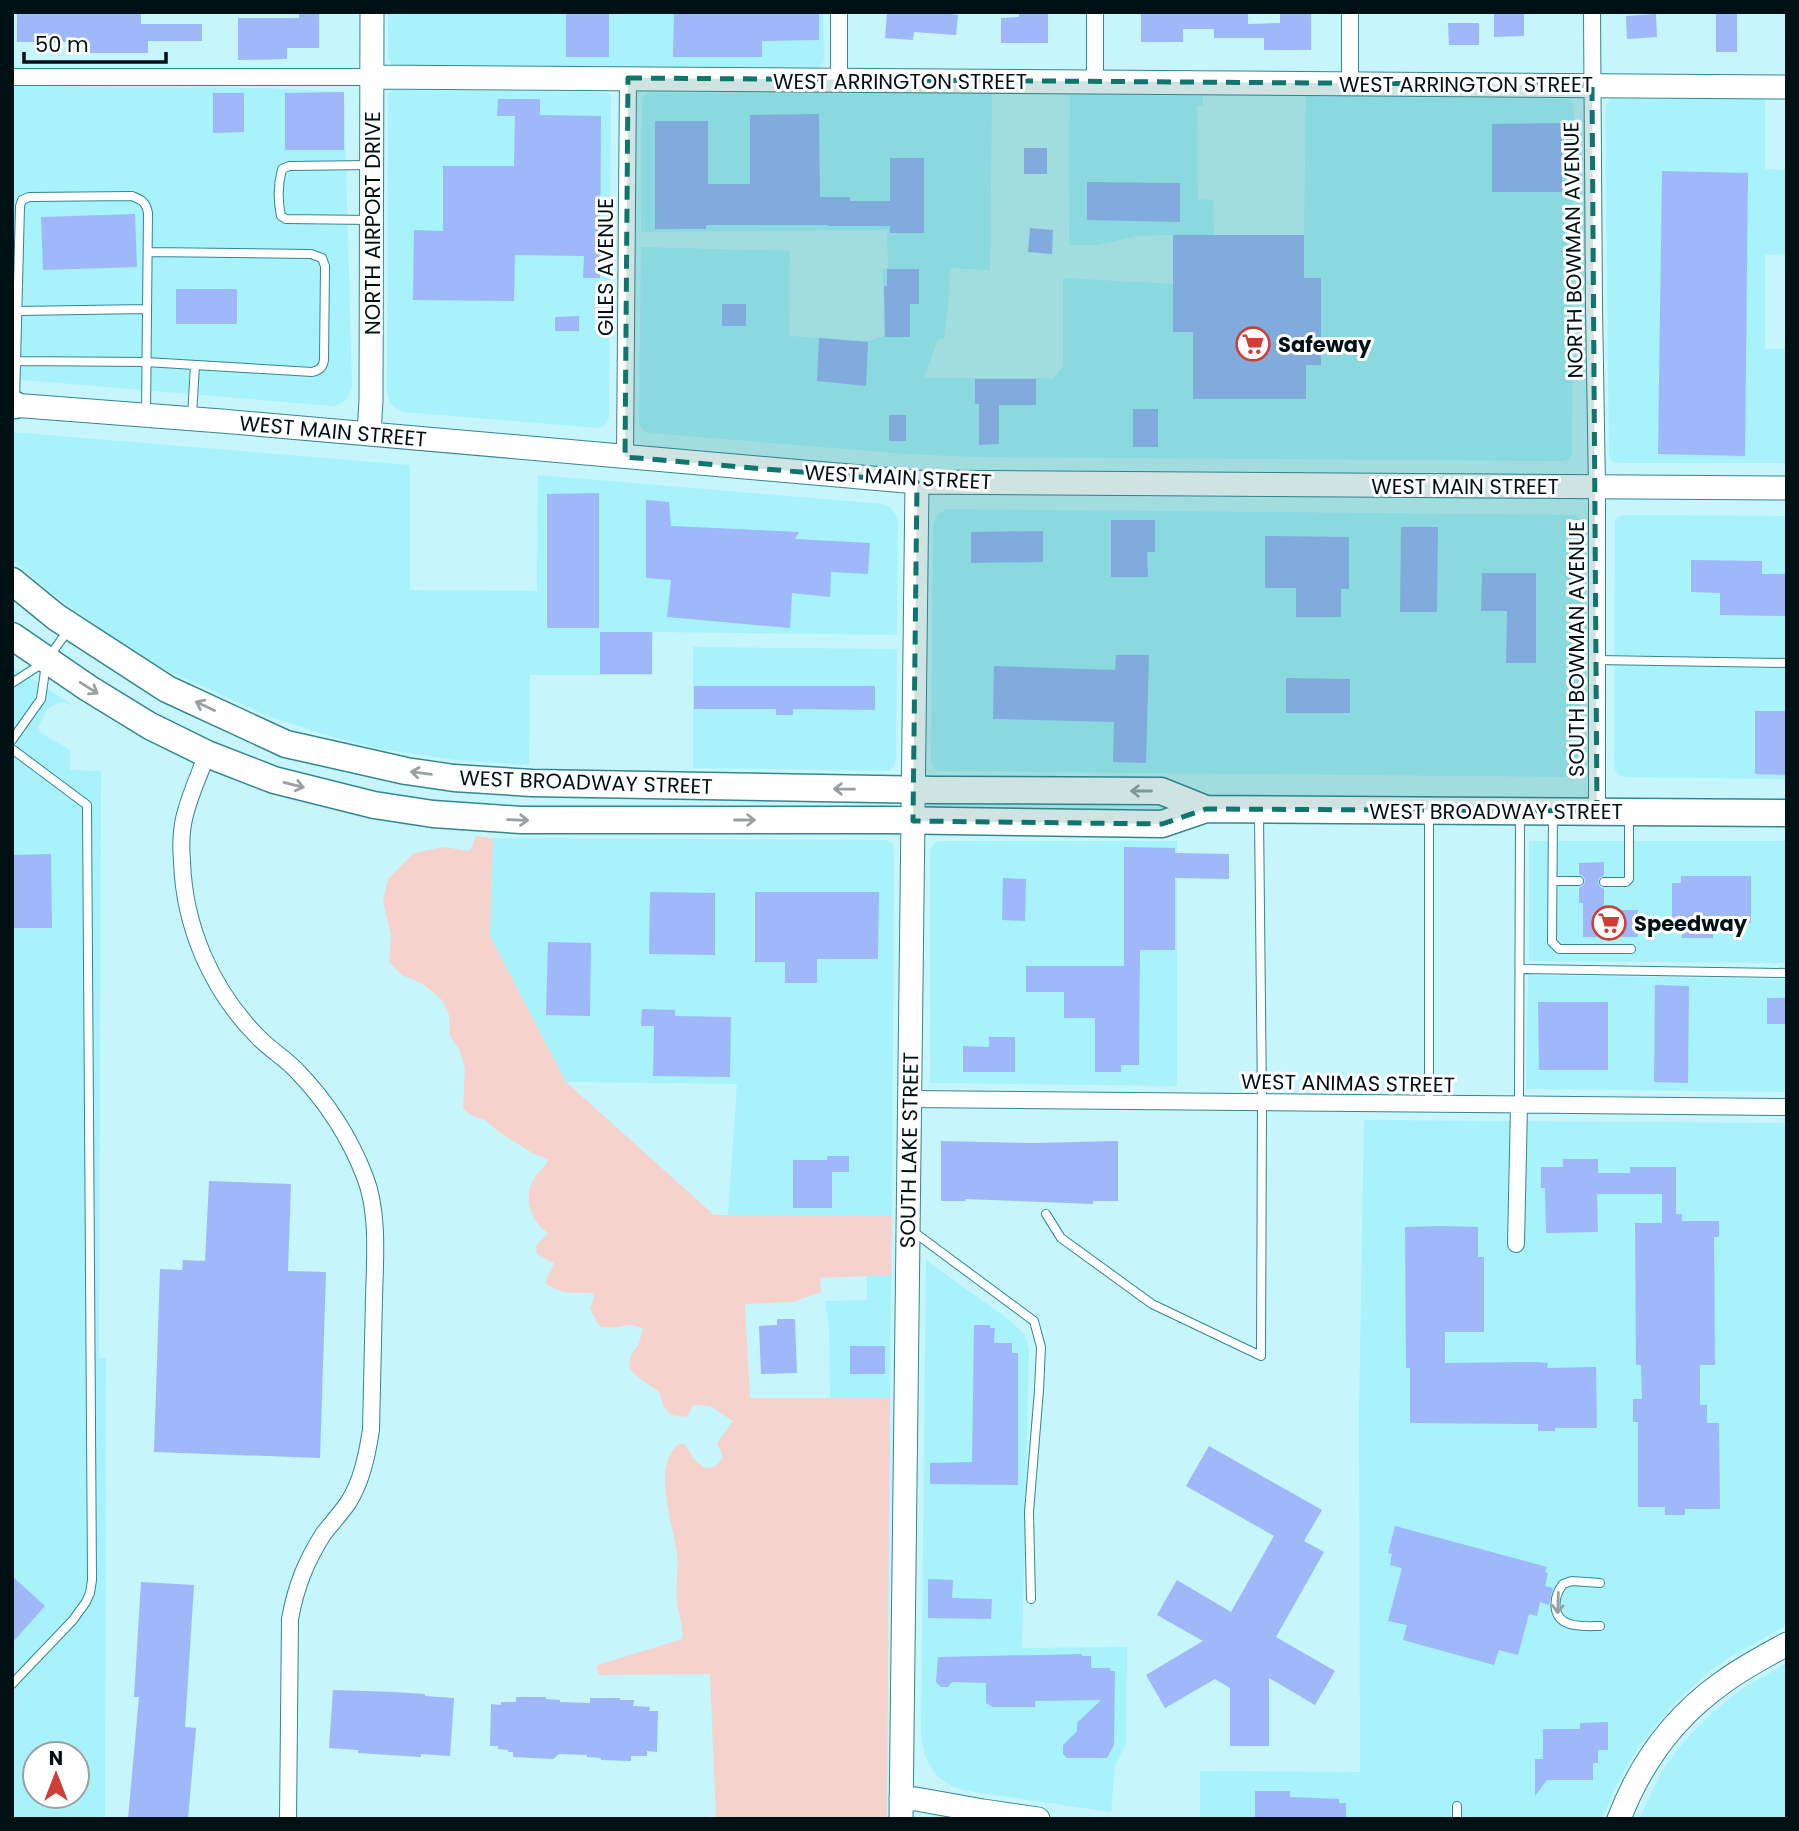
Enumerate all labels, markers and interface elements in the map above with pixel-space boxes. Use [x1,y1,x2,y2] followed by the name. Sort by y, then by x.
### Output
[24,21,166,65] scale bar
[35,30,89,59] text: 50 m
[773,67,1027,96] street label: WEST ARRINGTON STREET
[1339,70,1593,99] street label: WEST ARRINGTON STREET
[358,111,387,335] street label: NORTH AIRPORT DRIVE
[1556,121,1590,379] street label: NORTH BOWMAN AVENUE
[591,198,620,336] street label: GILES AVENUE
[1234,325,1272,363] supermarket icon: Safeway
[1278,330,1372,359] place label: Safeway
[238,408,428,454] street label: WEST MAIN STREET
[804,458,992,496] street label: WEST MAIN STREET
[1371,472,1559,501] street label: WEST MAIN STREET
[1562,521,1591,777] street label: SOUTH BOWMAN AVENUE
[78,682,98,696] one-way arrow
[195,699,216,713] one-way arrow
[459,763,713,801] street label: WEST BROADWAY STREET
[410,767,433,780] one-way arrow
[282,779,305,792] one-way arrow
[833,782,856,796] one-way arrow
[1130,784,1153,798] one-way arrow
[1369,797,1623,826] street label: WEST BROADWAY STREET
[506,813,529,827] one-way arrow
[734,813,757,827] one-way arrow
[1590,904,1628,942] supermarket icon: Speedway
[1634,909,1748,938] place label: Speedway
[893,1052,925,1248] street label: SOUTH LAKE STREET
[1241,1067,1455,1099] street label: WEST ANIMAS STREET
[1551,1591,1564,1614] one-way arrow
[21,1740,91,1810] north arrow
[49,1745,63,1772] text: N

